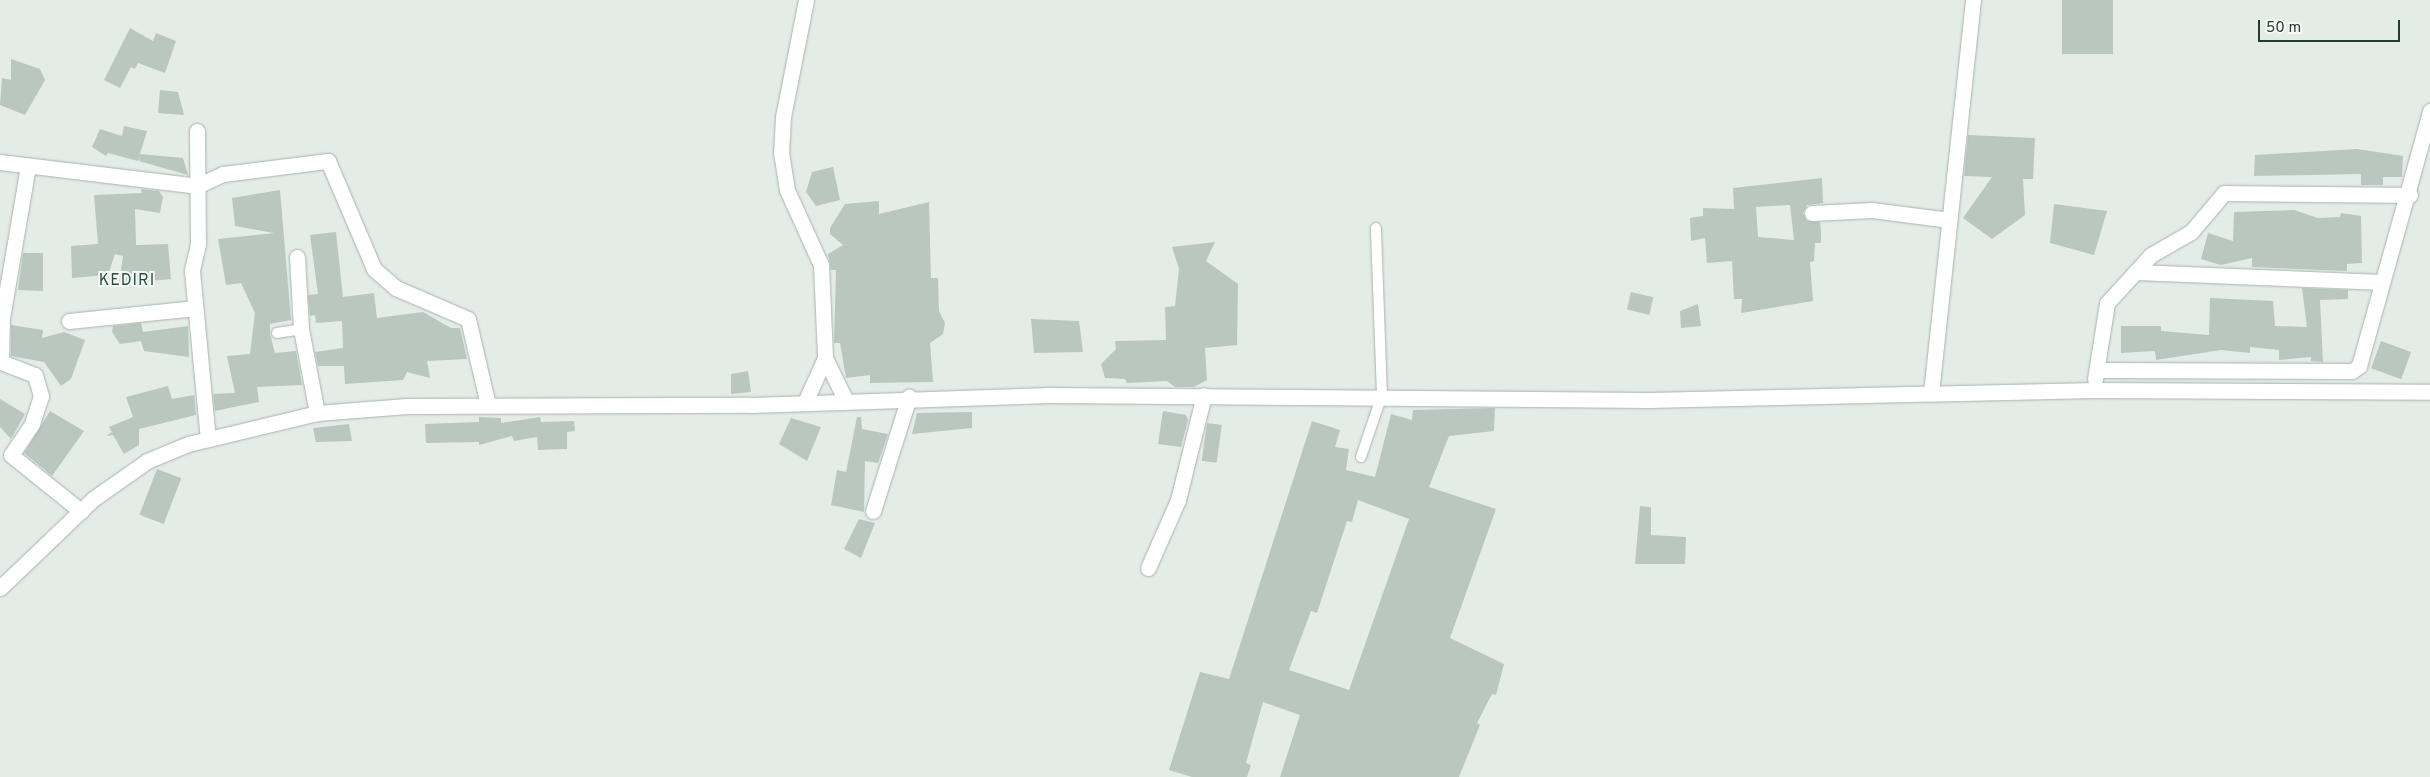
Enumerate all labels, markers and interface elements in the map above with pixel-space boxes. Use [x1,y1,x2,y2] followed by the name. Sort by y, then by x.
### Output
[2260,10,2402,42] scale bar
[2266,19,2301,38] text: 50 m
[98,271,156,291] district label: KEDIRI

